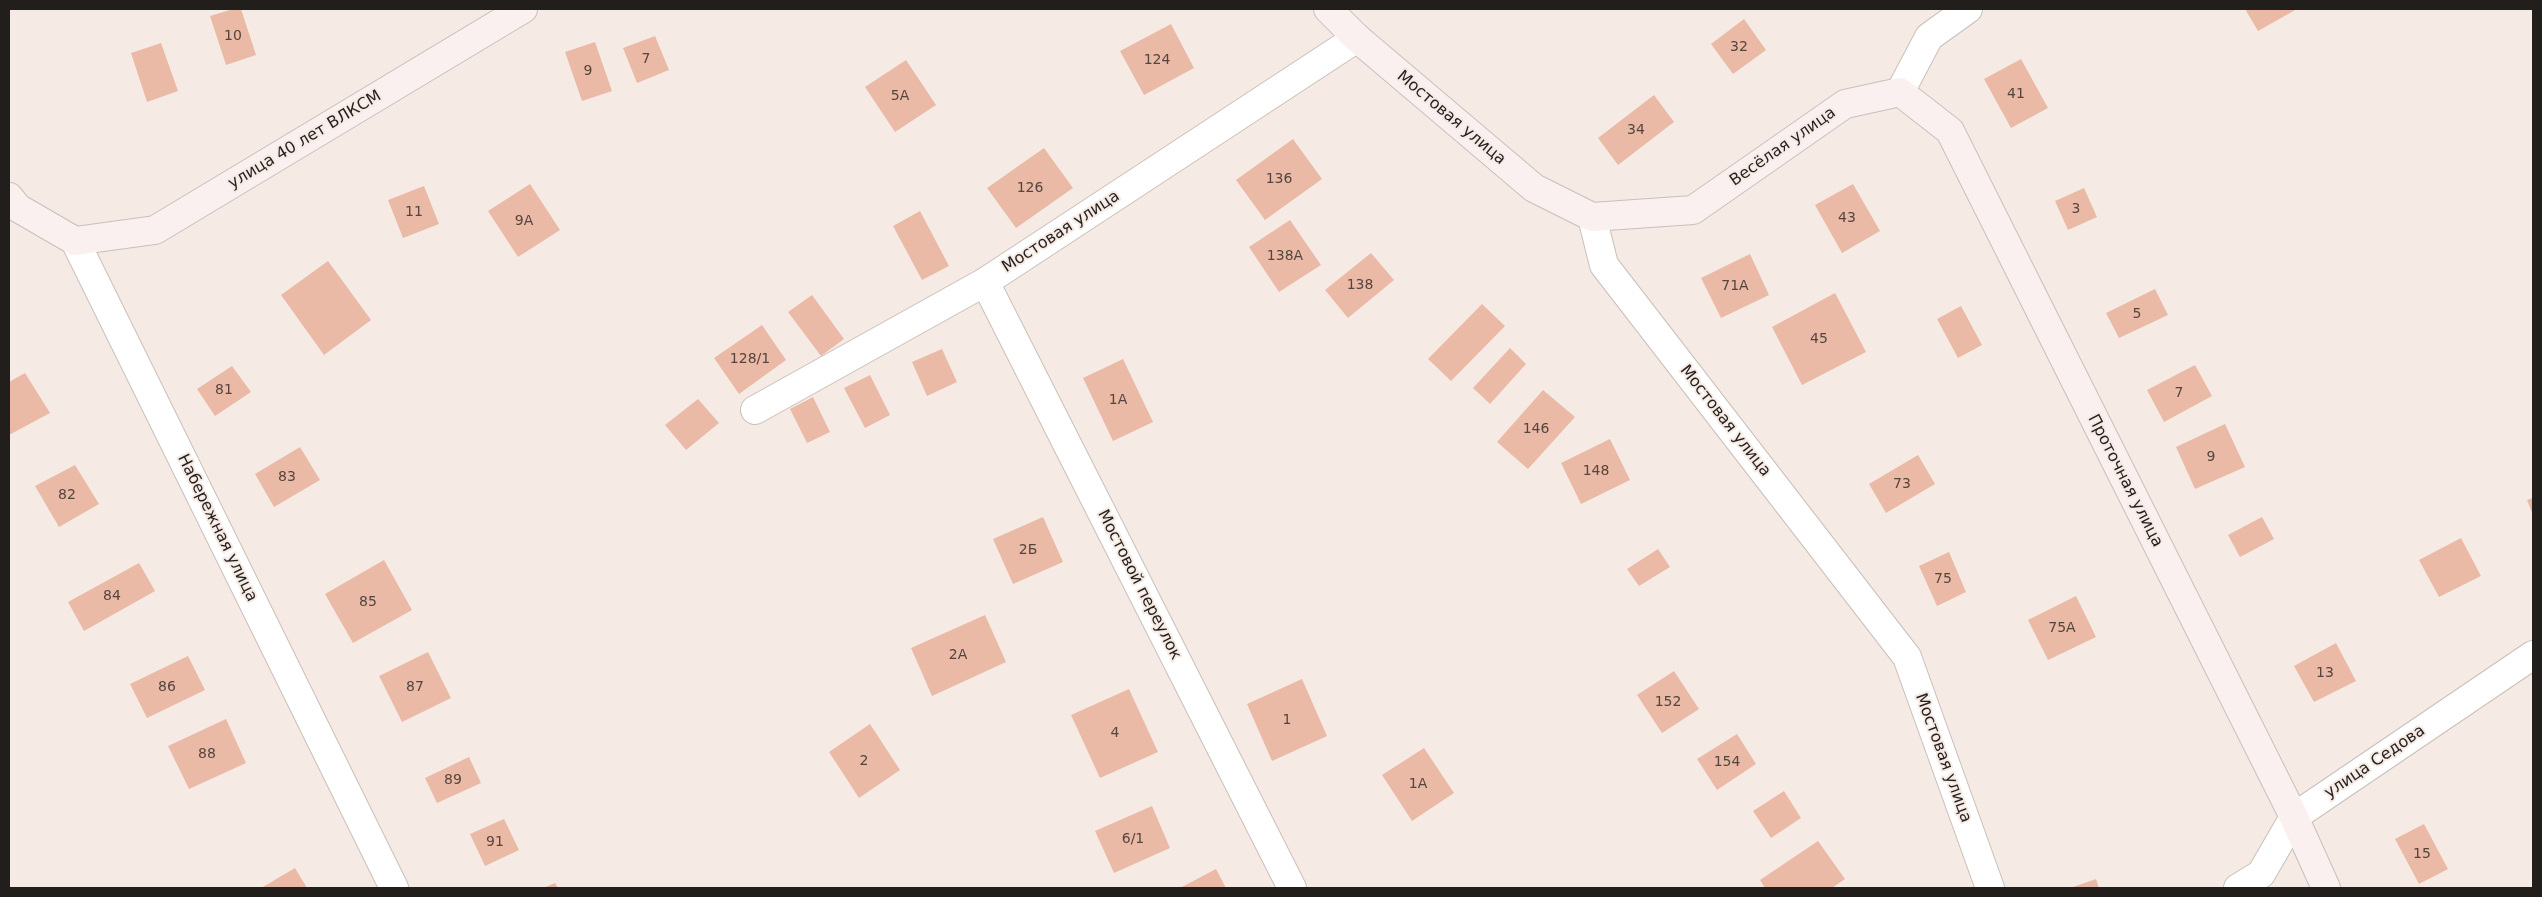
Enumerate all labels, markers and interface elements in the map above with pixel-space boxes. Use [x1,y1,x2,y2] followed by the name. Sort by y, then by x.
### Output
[224,28,242,44] house number: 10
[1730,39,1748,55] house number: 32
[642,51,650,67] house number: 7
[1144,52,1170,68] house number: 124
[584,63,592,79] house number: 9
[1393,67,1509,169] street label: Мостовая улица
[2007,86,2025,102] house number: 41
[225,87,385,193] street label: улица 40 лет ВЛКСМ
[891,88,909,104] house number: 5А
[1726,103,1840,191] street label: Весёлая улица
[1627,122,1645,138] house number: 34
[1266,171,1292,187] house number: 136
[1017,180,1043,196] house number: 126
[999,187,1123,277] street label: Мостовая улица
[2072,201,2080,217] house number: 3
[405,204,423,220] house number: 11
[1838,210,1856,226] house number: 43
[515,213,533,229] house number: 9А
[1267,248,1303,264] house number: 138А
[1347,277,1373,293] house number: 138
[1721,278,1749,294] house number: 71А
[2133,306,2141,322] house number: 5
[1810,331,1828,347] house number: 45
[730,351,770,367] house number: 128/1
[1675,361,1775,481] street label: Мостовая улица
[215,382,233,398] house number: 81
[2175,385,2183,401] house number: 7
[1109,392,1127,408] house number: 1А
[2083,411,2167,551] street label: Проточная улица
[1523,421,1549,437] house number: 146
[2207,449,2215,465] house number: 9
[173,451,261,605] street label: Набережная улица
[1583,463,1609,479] house number: 148
[278,469,296,485] house number: 83
[1893,476,1911,492] house number: 73
[58,487,76,503] house number: 82
[1093,507,1185,663] street label: Мостовой переулок
[1019,542,1037,558] house number: 2Б
[1934,571,1952,587] house number: 75
[103,588,121,604] house number: 84
[359,594,377,610] house number: 85
[2048,620,2076,636] house number: 75А
[949,647,967,663] house number: 2А
[2316,665,2334,681] house number: 13
[158,679,176,695] house number: 86
[406,679,424,695] house number: 87
[1911,691,1975,825] street label: Мостовая улица
[1655,694,1681,710] house number: 152
[1283,712,1291,728] house number: 1
[2321,721,2429,803] street label: улица Седова
[1111,725,1119,741] house number: 4
[198,746,216,762] house number: 88
[860,753,868,769] house number: 2
[1714,754,1740,770] house number: 154
[444,772,462,788] house number: 89
[1409,776,1427,792] house number: 1А
[1122,831,1144,847] house number: 6/1
[486,834,504,850] house number: 91
[2413,846,2431,862] house number: 15

